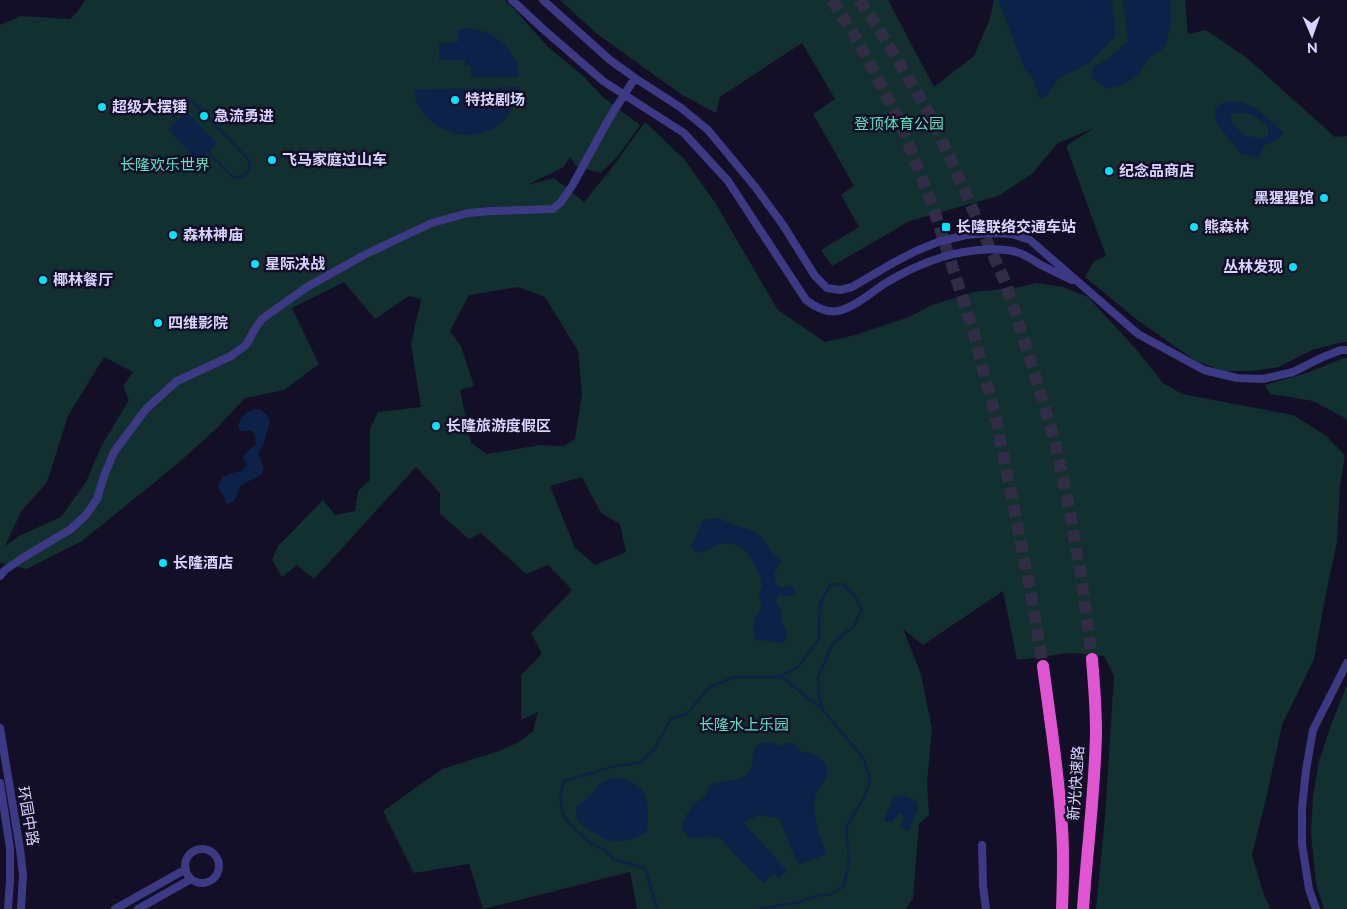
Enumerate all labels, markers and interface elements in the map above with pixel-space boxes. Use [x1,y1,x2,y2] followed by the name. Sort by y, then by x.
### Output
[1287,10,1337,60] north arrow
[1307,40,1318,56] text: N
[465,91,525,109] place label: 特技剧场
[449,94,461,106] marker: 特技剧场
[112,98,187,116] place label: 超级大摆锤
[96,101,108,113] marker: 超级大摆锤
[214,107,274,125] place label: 急流勇进
[198,110,210,122] marker: 急流勇进
[854,115,944,133] park label: 登顶体育公园
[282,151,387,169] place label: 飞马家庭过山车
[266,154,278,166] marker: 飞马家庭过山车
[120,156,210,174] park label: 长隆欢乐世界
[1119,162,1194,180] place label: 纪念品商店
[1103,165,1115,177] marker: 纪念品商店
[1254,189,1314,207] place label: 黑猩猩馆
[1318,192,1330,204] marker: 黑猩猩馆
[956,218,1076,236] place label: 长隆联络交通车站
[1204,218,1249,236] place label: 熊森林
[940,221,952,233] marker: 长隆联络交通车站
[1188,221,1200,233] marker: 熊森林
[183,226,243,244] place label: 森林神庙
[167,229,179,241] marker: 森林神庙
[265,255,325,273] place label: 星际决战
[249,258,261,270] marker: 星际决战
[1223,258,1283,276] place label: 丛林发现
[1287,261,1299,273] marker: 丛林发现
[53,271,113,289] place label: 椰林餐厅
[37,274,49,286] marker: 椰林餐厅
[168,314,228,332] place label: 四维影院
[152,317,164,329] marker: 四维影院
[446,417,551,435] place label: 长隆旅游度假区
[430,420,442,432] marker: 长隆旅游度假区
[173,554,233,572] place label: 长隆酒店
[157,557,169,569] marker: 长隆酒店
[699,716,789,734] park label: 长隆水上乐园
[1064,745,1088,821] street label: 新光快速路
[14,785,42,847] street label: 环园中路

